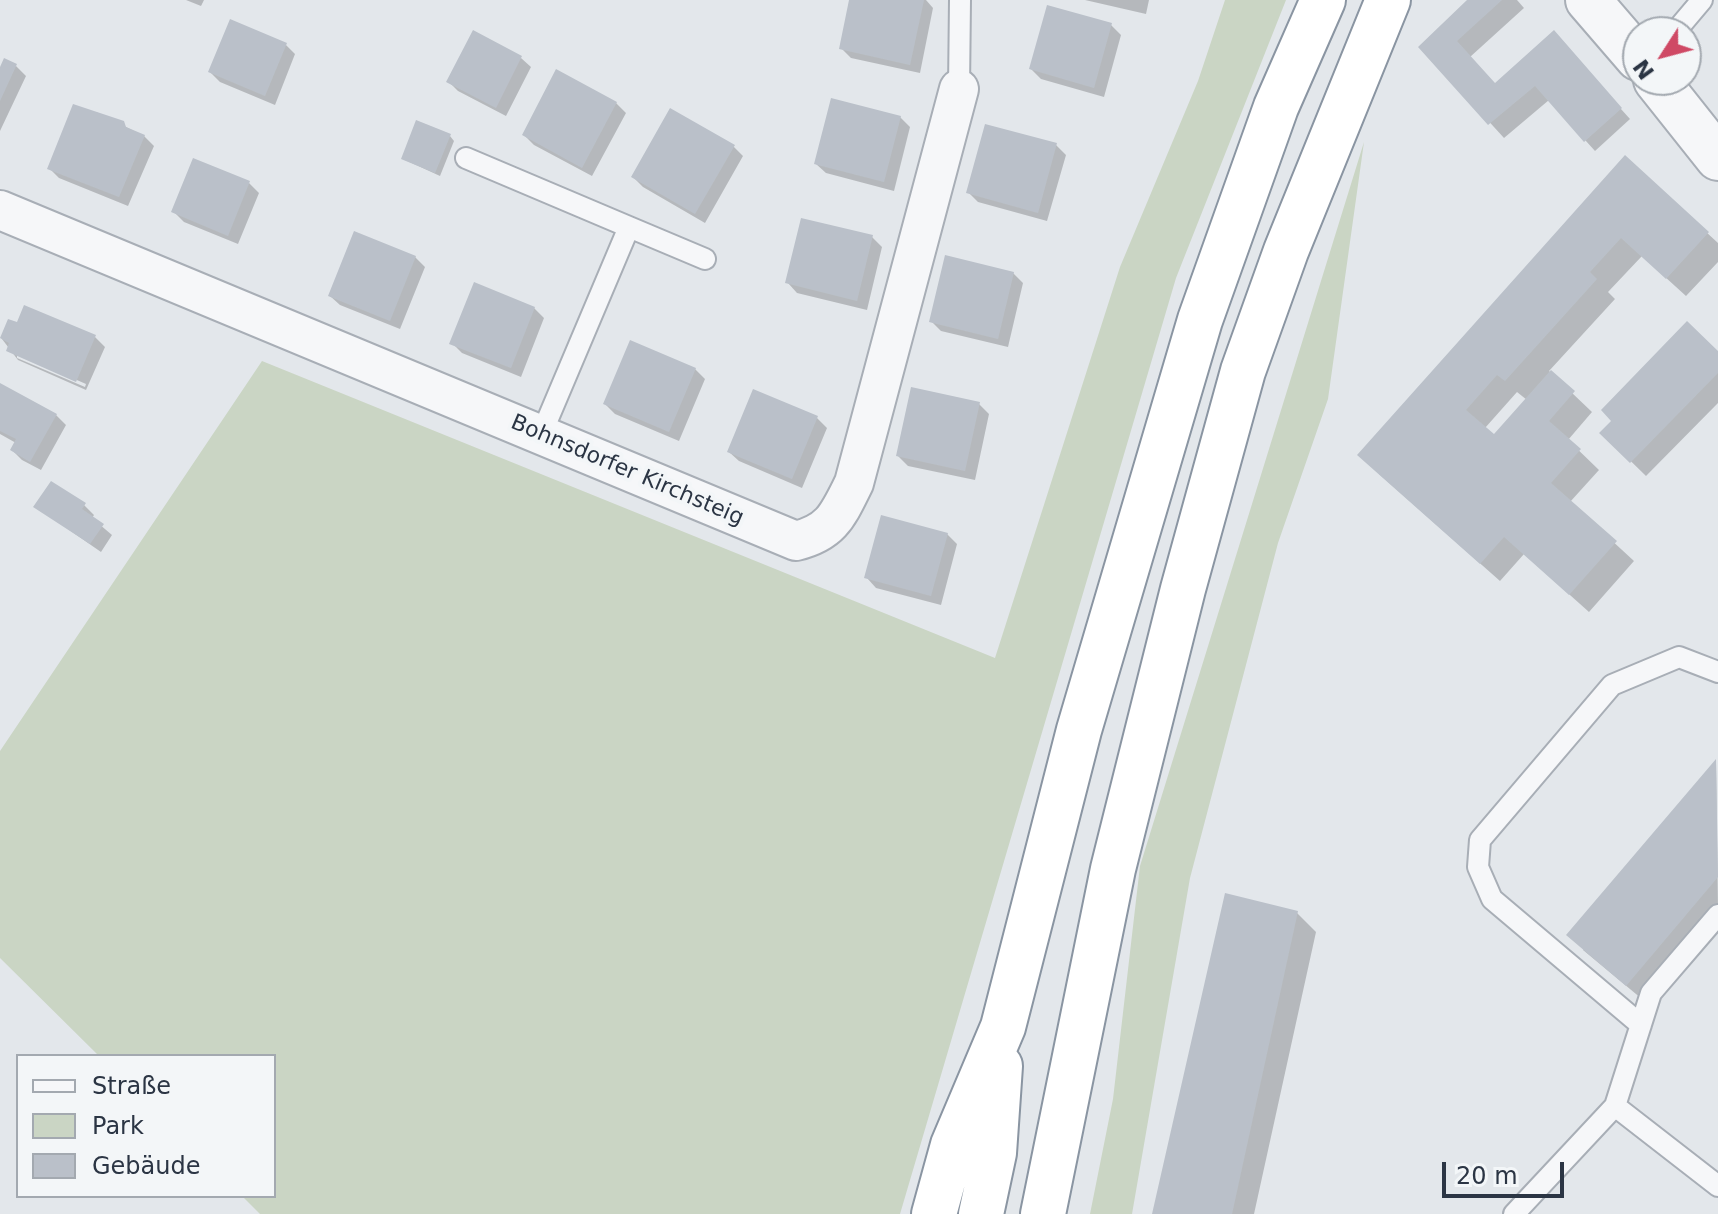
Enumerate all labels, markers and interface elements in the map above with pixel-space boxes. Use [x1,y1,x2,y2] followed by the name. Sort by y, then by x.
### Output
[1622,16,1702,96] north arrow
[1628,54,1659,84] text: N
[507,410,747,532] street label: Bohnsdorfer Kirchsteig
[16,1054,276,1198] legend
[92,1072,171,1100] text: Straße
[92,1112,144,1140] text: Park
[1446,1146,1568,1196] scale bar
[92,1152,201,1180] text: Gebäude
[1456,1162,1518,1190] text: 20 m

